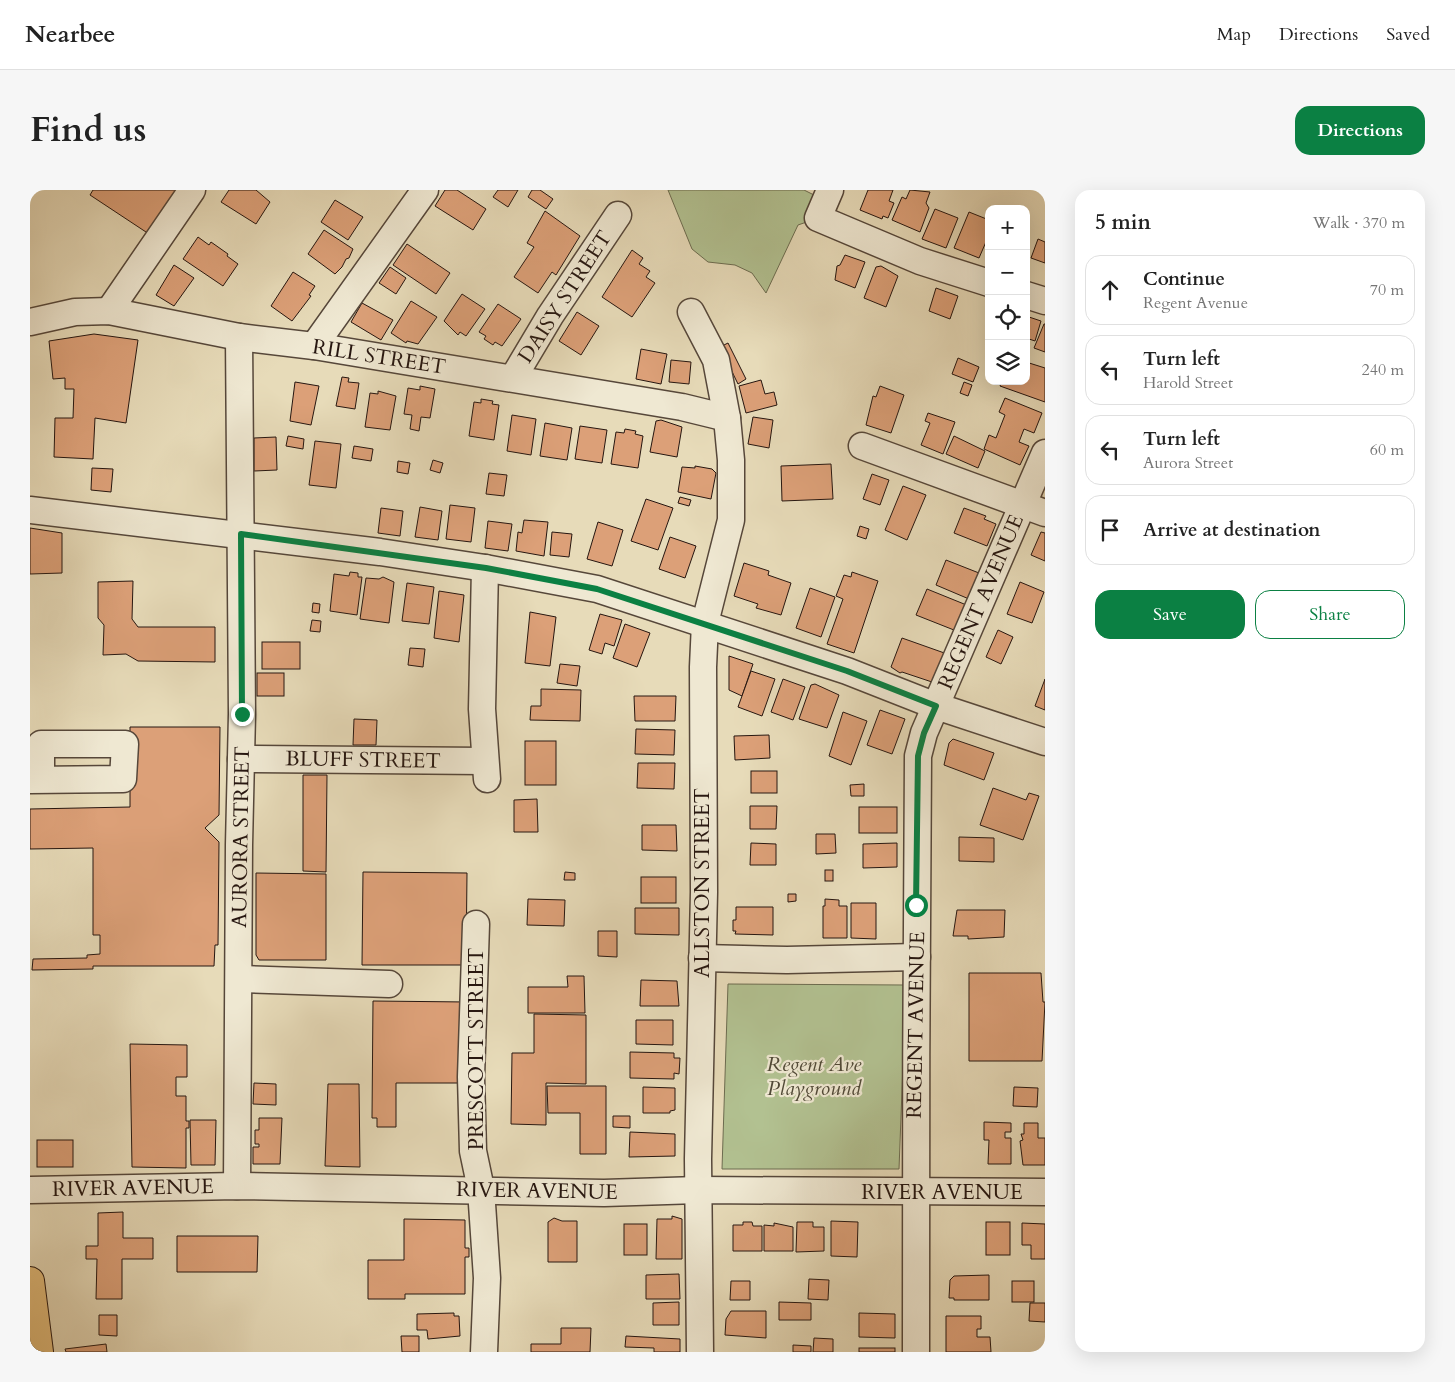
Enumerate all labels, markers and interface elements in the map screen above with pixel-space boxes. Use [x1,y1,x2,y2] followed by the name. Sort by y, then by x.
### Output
[25,18,115,51] text: Nearbee
[1217,22,1251,47] text: Map
[1279,22,1358,47] text: Directions
[1386,22,1430,47] text: Saved
[30,106,146,154] text: Find us
[1295,106,1425,155] button: Directions
[985,205,1030,385] map controls
[985,205,1030,250] button: +
[1095,208,1151,237] text: 5 min
[1313,212,1405,234] text: Walk · 370 m
[511,225,619,369] street label: DAISY STREET
[985,250,1030,295] button: −
[1143,266,1225,292] text: Continue
[1096,276,1124,304] icon: ahead
[1370,279,1404,301] text: 70 m
[1143,292,1248,314] text: Regent Avenue
[985,295,1030,340] button: locate
[310,332,448,382] street label: RILL STREET
[985,340,1030,385] button: layers
[1143,346,1220,372] text: Turn left
[1096,356,1124,384] icon: left
[1362,359,1404,381] text: 240 m
[1143,372,1233,394] text: Harold Street
[1143,426,1220,452] text: Turn left
[1096,436,1124,464] icon: left
[1370,439,1404,461] text: 60 m
[1143,452,1233,474] text: Aurora Street
[931,510,1031,694] street label: REGENT AVENUE
[1096,516,1124,544] icon: arrive
[1143,517,1320,543] text: Arrive at destination
[1095,590,1245,639] button: Save
[1255,590,1405,639] button: Share
[231,703,254,726] route end
[285,744,441,776] street label: BLUFF STREET
[225,746,257,928] street label: AURORA STREET
[688,788,717,978] street label: ALLSTON STREET
[905,894,928,917] route start
[900,931,932,1119] street label: REGENT AVENUE
[462,948,491,1150] street label: PRESCOTT STREET
[767,1050,862,1103] park label: Regent Ave Playground
[52,1172,214,1204] street label: RIVER AVENUE
[456,1175,618,1207] street label: RIVER AVENUE
[861,1178,1023,1207] street label: RIVER AVENUE

